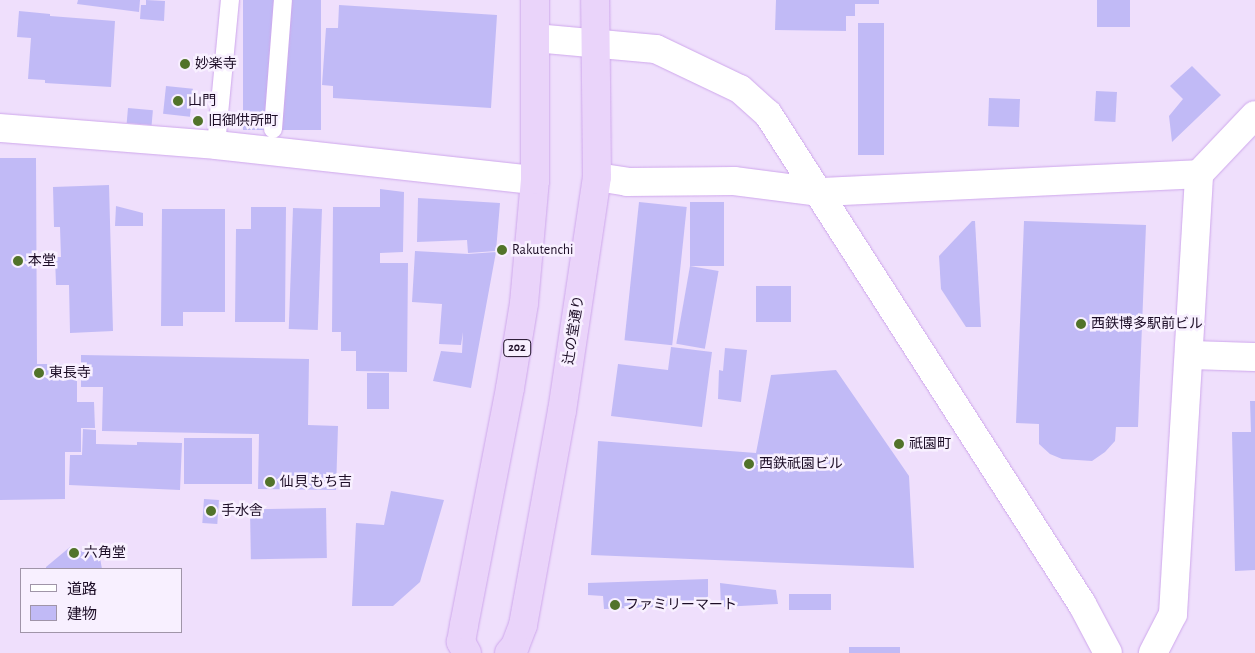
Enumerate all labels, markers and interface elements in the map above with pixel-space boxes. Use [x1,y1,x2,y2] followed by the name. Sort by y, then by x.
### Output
[195,56,237,72] place label: 妙楽寺
[179,58,191,70] marker: 妙楽寺
[188,93,216,109] place label: 山門
[172,95,184,107] marker: 山門
[208,113,278,129] place label: 旧御供所町
[192,115,204,127] marker: 旧御供所町
[512,242,573,258] place label: Rakutenchi
[496,244,508,256] marker: Rakutenchi
[28,253,56,269] place label: 本堂
[12,255,24,267] marker: 本堂
[560,294,588,366] street label: 辻の堂通り
[1091,316,1203,332] place label: 西鉄博多駅前ビル
[1075,318,1087,330] marker: 西鉄博多駅前ビル
[502,338,532,358] road number: 202
[49,365,91,381] place label: 東長寺
[33,367,45,379] marker: 東長寺
[909,436,951,452] place label: 祇園町
[893,438,905,450] marker: 祇園町
[759,456,843,472] place label: 西鉄祇園ビル
[743,458,755,470] marker: 西鉄祇園ビル
[280,474,352,490] place label: 仙貝 もち吉
[264,476,276,488] marker: 仙貝 もち吉
[221,503,263,519] place label: 手水舎
[205,505,217,517] marker: 手水舎
[84,545,126,561] place label: 六角堂
[68,547,80,559] marker: 六角堂
[20,568,182,633] legend
[67,582,97,597] text: 道路
[625,597,737,613] place label: ファミリーマート
[609,599,621,611] marker: ファミリーマート
[67,607,97,622] text: 建物

